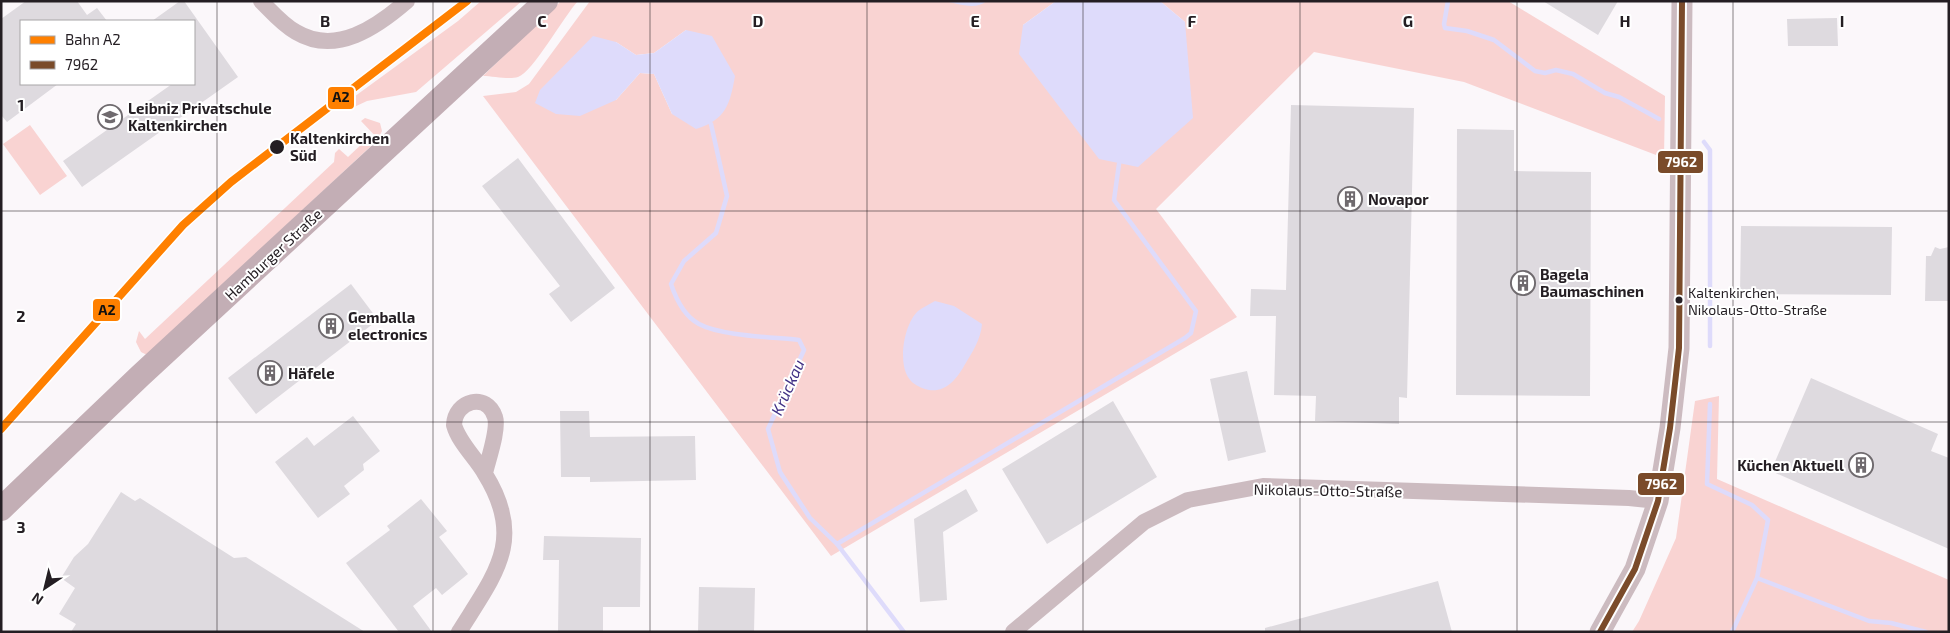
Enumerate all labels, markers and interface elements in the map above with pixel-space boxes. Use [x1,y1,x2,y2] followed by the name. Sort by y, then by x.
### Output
[320,11,330,30] text: B
[537,11,547,30] text: C
[753,11,764,30] text: D
[970,11,980,30] text: E
[1188,11,1197,30] text: F
[1403,11,1413,30] text: G
[1619,11,1631,30] text: H
[1840,11,1844,30] text: I
[20,20,195,85] legend
[65,30,121,48] text: Bahn A2
[65,55,98,73] text: 7962
[327,86,355,110] line badge: A2
[332,88,350,105] text: A2
[18,95,24,114] text: 1
[128,99,272,134] place label: Leibniz Privatschule Kaltenkirchen
[97,104,123,130] school or university icon: Leibniz Privatschule Kaltenkirchen
[290,129,389,164] place label: Kaltenkirchen Süd
[268,138,286,156] marker: Kaltenkirchen Süd
[1657,150,1704,174] line badge: 7962
[1665,153,1697,170] text: 7962
[1337,186,1363,212] building icon: Novapor
[1368,190,1429,208] place label: Novapor
[221,204,325,304] street label: Hamburger Straße
[1540,265,1644,300] place label: Bagela Baumaschinen
[1510,270,1536,296] building icon: Bagela Baumaschinen
[1688,284,1827,318] place label: Kaltenkirchen, Nikolaus-Otto-Straße
[1674,295,1684,305] marker: Kaltenkirchen, Nikolaus-Otto-Straße
[92,298,121,322] line badge: A2
[98,301,116,318] text: A2
[16,306,26,325] text: 2
[348,308,428,343] place label: Gemballa electronics
[318,313,344,339] building icon: Gemballa electronics
[766,356,808,418] water label: Krückau
[257,360,283,386] building icon: Häfele
[288,364,335,382] place label: Häfele
[1848,452,1874,478] building icon: Küchen Aktuell
[1737,456,1844,474] place label: Küchen Aktuell
[1637,472,1685,496] line badge: 7962
[1645,475,1677,492] text: 7962
[1253,480,1403,500] street label: Nikolaus-Otto-Straße
[16,517,26,536] text: 3
[20,563,70,613] north arrow
[28,589,46,609] text: N

